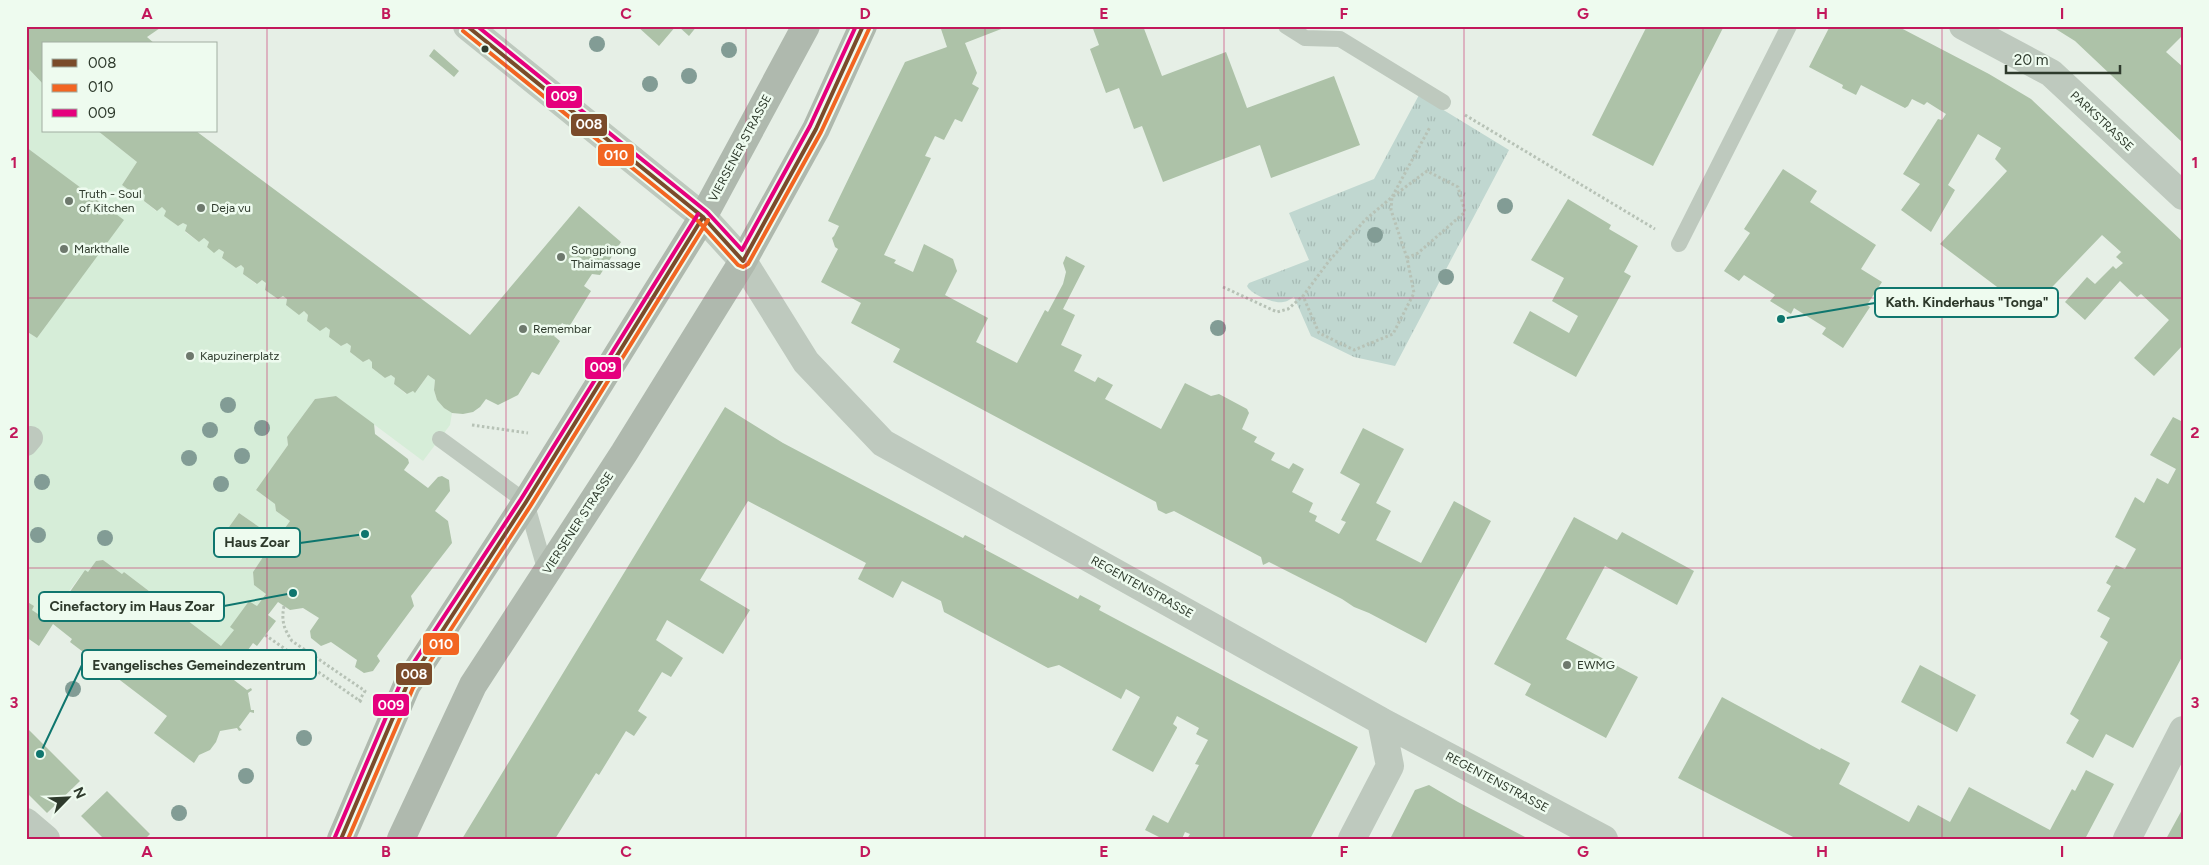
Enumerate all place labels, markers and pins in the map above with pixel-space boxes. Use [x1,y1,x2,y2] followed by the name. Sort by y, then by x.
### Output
[480,44,490,54] unlabelled marker
[79,187,142,215] place label: Truth - Soul of Kitchen
[63,195,75,207] marker: Truth - Soul of Kitchen
[211,201,251,215] place label: Deja vu
[195,202,207,214] marker: Deja vu
[74,242,130,256] place label: Markthalle
[58,243,70,255] marker: Markthalle
[571,243,641,271] place label: Songpinong Thaimassage
[555,251,567,263] marker: Songpinong Thaimassage
[1875,288,2058,317] callout: Kath. Kinderhaus "Tonga"
[533,322,591,336] place label: Remembar
[517,323,529,335] marker: Remembar
[200,349,279,363] place label: Kapuzinerplatz
[184,350,196,362] marker: Kapuzinerplatz
[214,528,300,557] callout: Haus Zoar
[39,592,224,621] callout: Cinefactory im Haus Zoar
[82,650,316,679] callout: Evangelisches Gemeindezentrum
[1577,658,1615,672] place label: EWMG
[1561,659,1573,671] marker: EWMG

